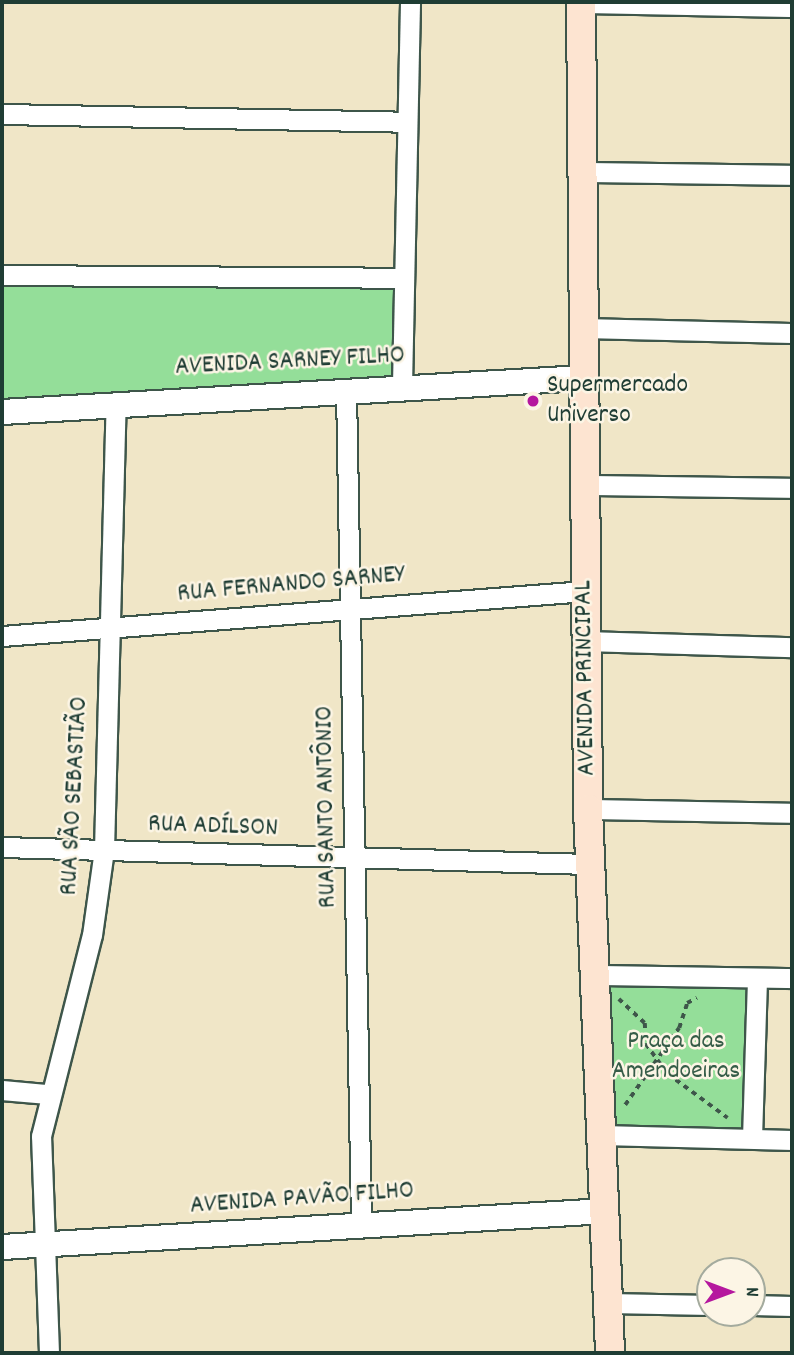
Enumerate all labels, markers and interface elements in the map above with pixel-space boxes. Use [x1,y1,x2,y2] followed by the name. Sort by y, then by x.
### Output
[174,340,406,384] street label: AVENIDA SARNEY FILHO
[547,370,688,432] place label: Supermercado Universo
[525,393,541,409] marker: Supermercado Universo
[176,560,406,610] street label: RUA FERNANDO SARNEY
[569,580,603,776] street label: AVENIDA PRINCIPAL
[54,696,96,896] street label: RUA SÃO SEBASTIÃO
[310,705,344,909] street label: RUA SANTO ANTÔNIO
[147,809,279,845] street label: RUA ADÍLSON
[612,1026,740,1088] park label: Praça das Amendoeiras
[189,1176,415,1222] street label: AVENIDA PAVÃO FILHO
[696,1257,766,1327] north arrow
[737,1287,764,1297] text: N

